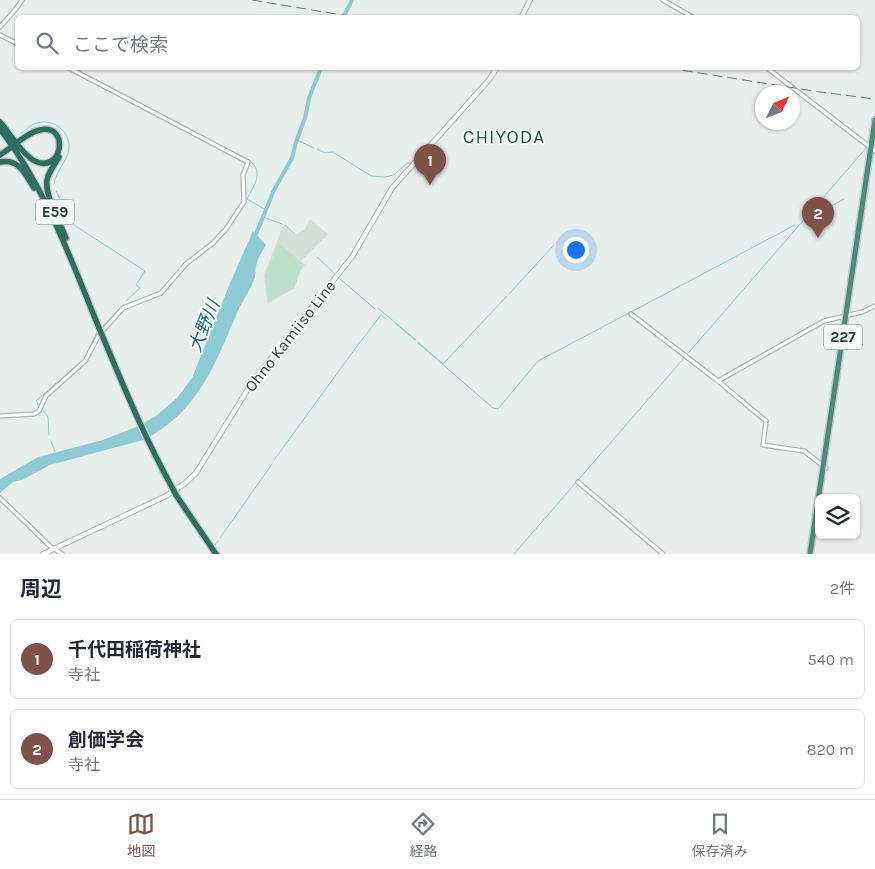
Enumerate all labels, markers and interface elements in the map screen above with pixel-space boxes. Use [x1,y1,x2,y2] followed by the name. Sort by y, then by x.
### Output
[15,15,860,70] search box
[33,29,61,57] icon: search
[73,34,168,56] text: ここで検索
[755,85,800,130] north arrow
[463,126,545,148] district label: CHIYODA
[414,144,446,185] pin: 1
[802,197,834,238] pin: 2
[36,200,74,224] road number: E59
[563,237,589,263] your location
[241,276,339,396] street label: Ohno Kamiiso Line
[184,295,225,355] water label: 大野川
[824,324,862,350] road number: 227
[815,494,860,539] map controls
[815,494,860,539] button: layers
[20,577,62,601] text: 周辺
[830,579,855,598] text: 2件
[68,639,201,661] text: 千代田稲荷神社
[34,650,40,669] text: 1
[808,650,854,669] text: 540 m
[68,665,100,684] text: 寺社
[68,729,144,751] text: 創価学会
[32,740,42,759] text: 2
[807,740,854,759] text: 820 m
[68,755,100,774] text: 寺社
[127,810,155,860] tab: 地図
[409,810,437,860] tab: 経路
[692,810,748,860] tab: 保存済み

